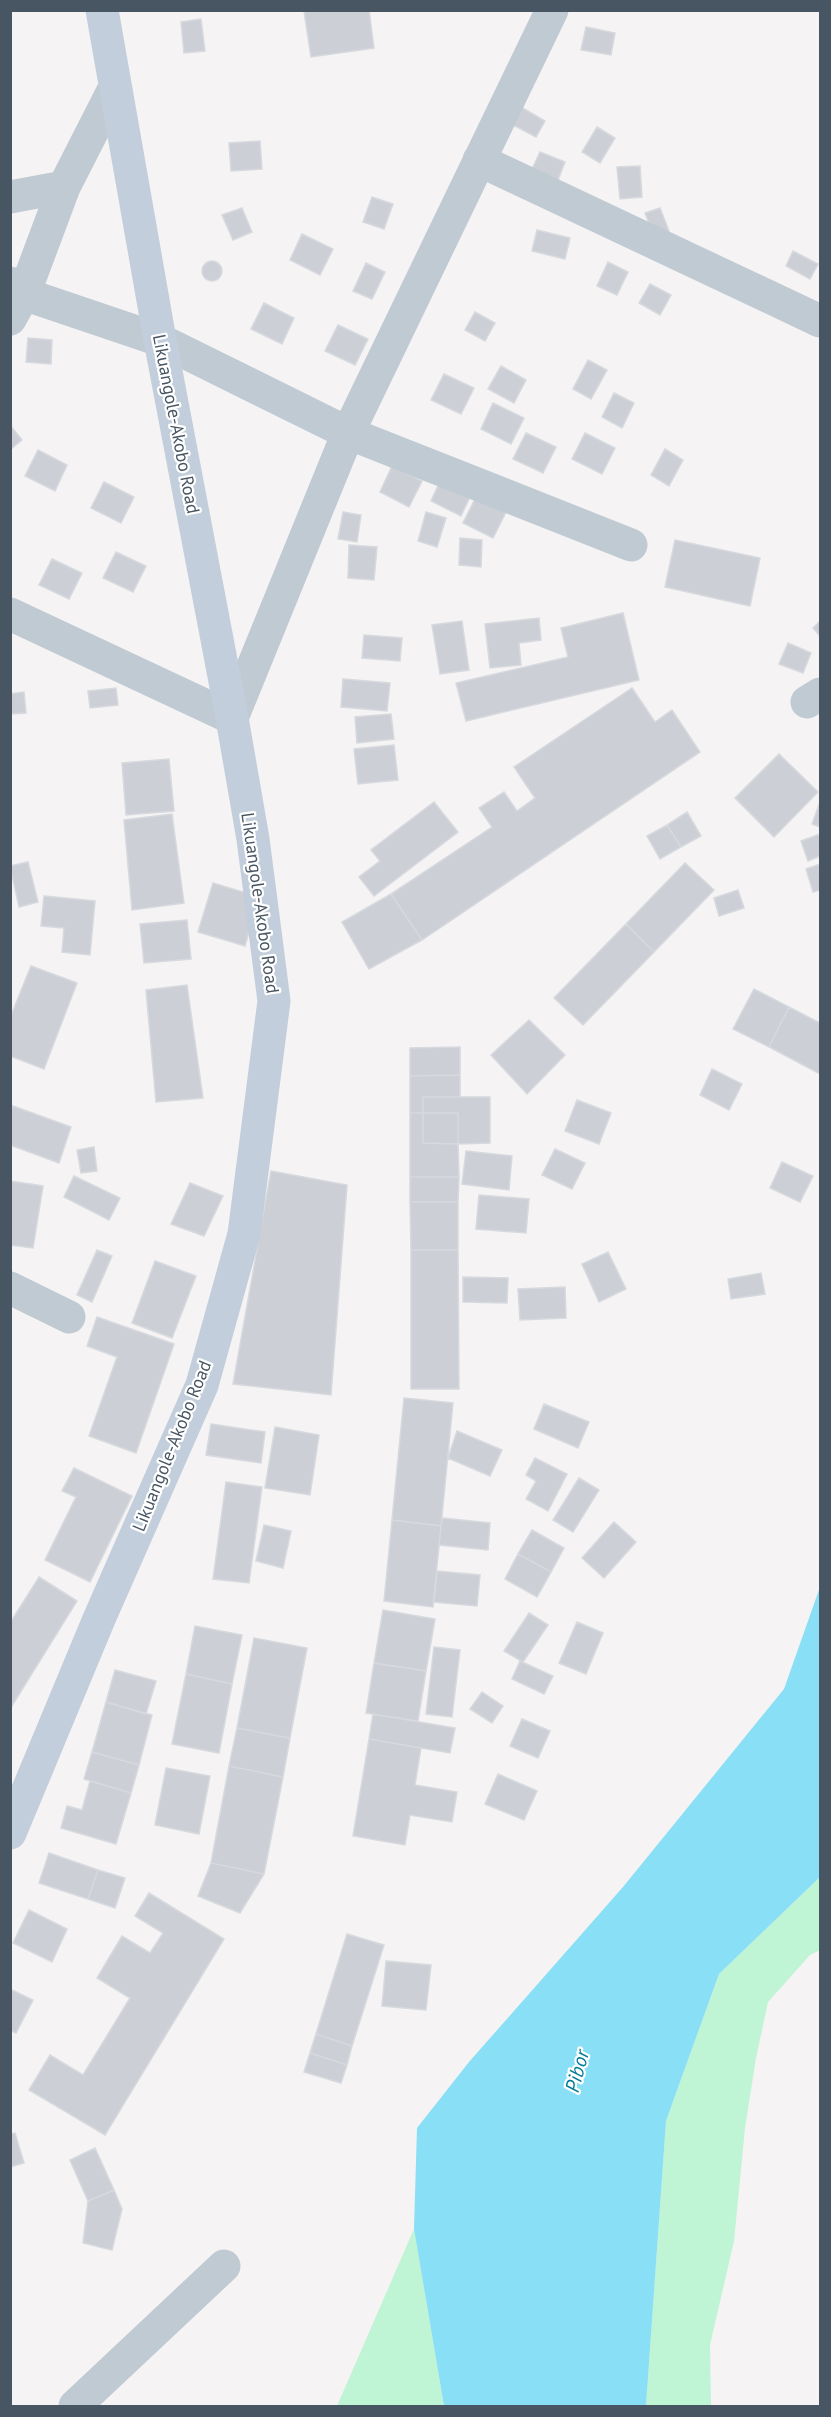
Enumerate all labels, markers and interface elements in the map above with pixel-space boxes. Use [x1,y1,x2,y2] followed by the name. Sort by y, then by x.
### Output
[148,332,205,516] street label: Likuangole-Akobo Road
[236,811,285,995] street label: Likuangole-Akobo Road
[127,1357,216,1535] street label: Likuangole-Akobo Road
[559,2046,595,2095] water label: Pibor

